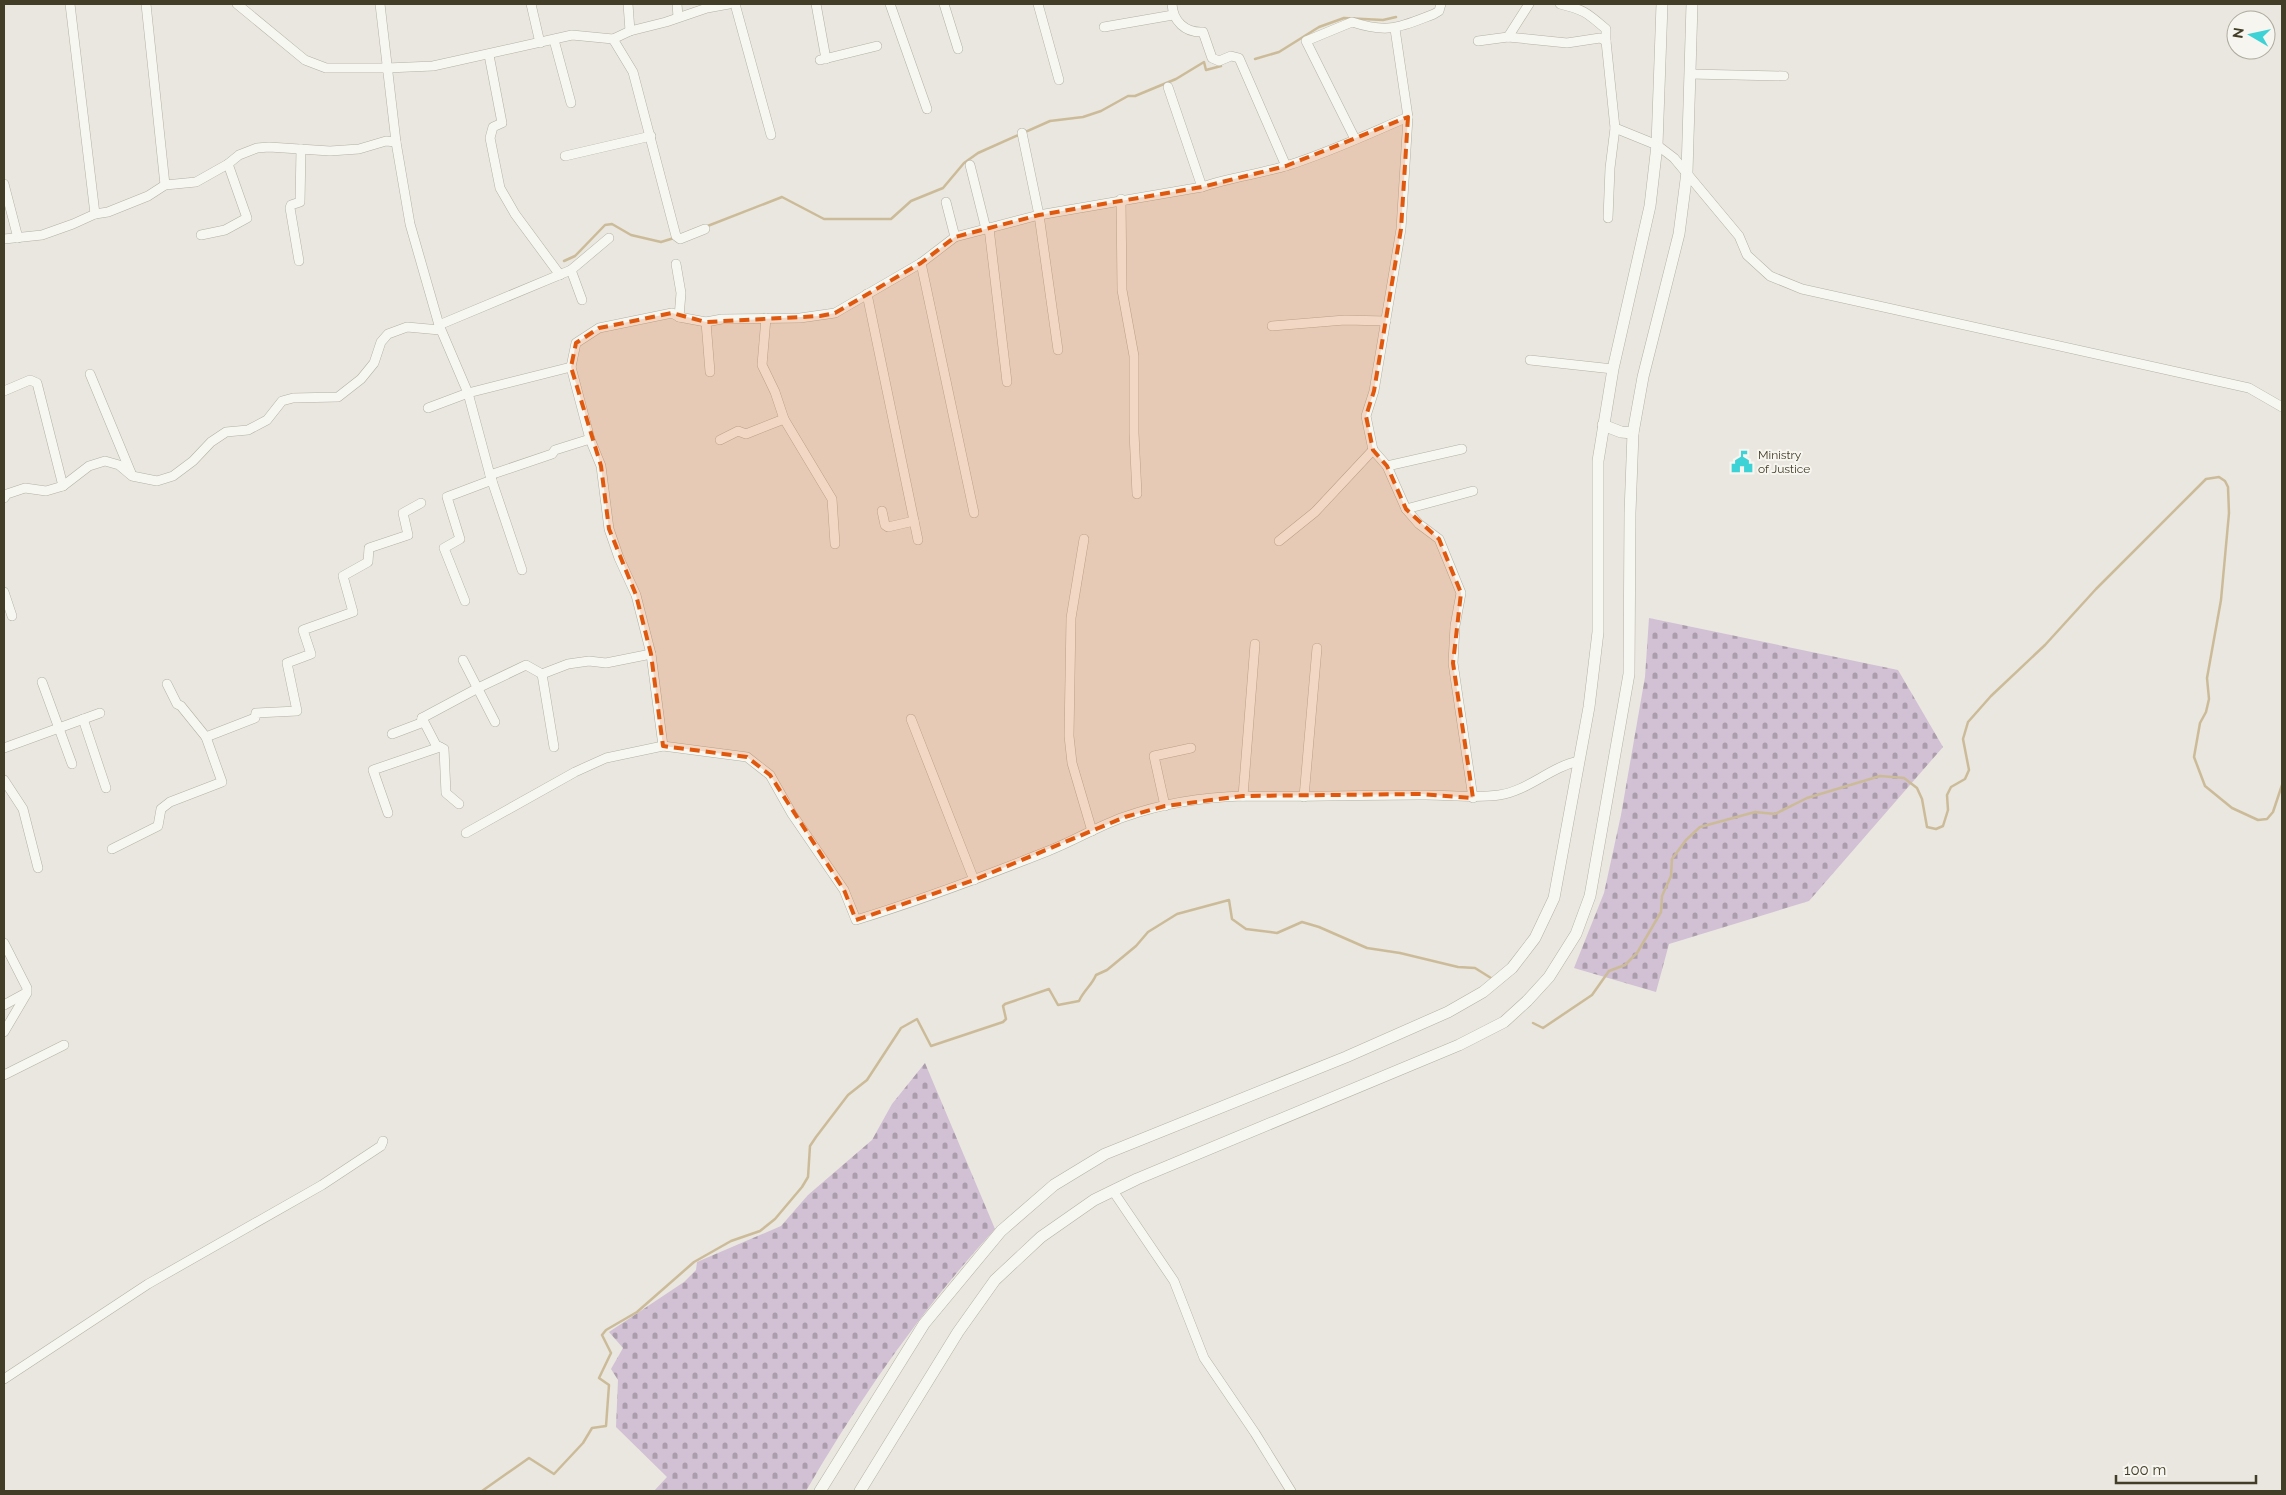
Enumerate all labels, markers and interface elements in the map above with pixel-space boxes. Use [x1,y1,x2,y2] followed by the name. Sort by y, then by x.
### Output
[2226,10,2276,60] north arrow
[2229,26,2247,39] text: N
[1758,448,1810,476] place label: Ministry of Justice
[1729,449,1755,475] public building icon: Ministry of Justice
[2116,1452,2256,1484] scale bar
[2124,1461,2166,1479] text: 100 m

